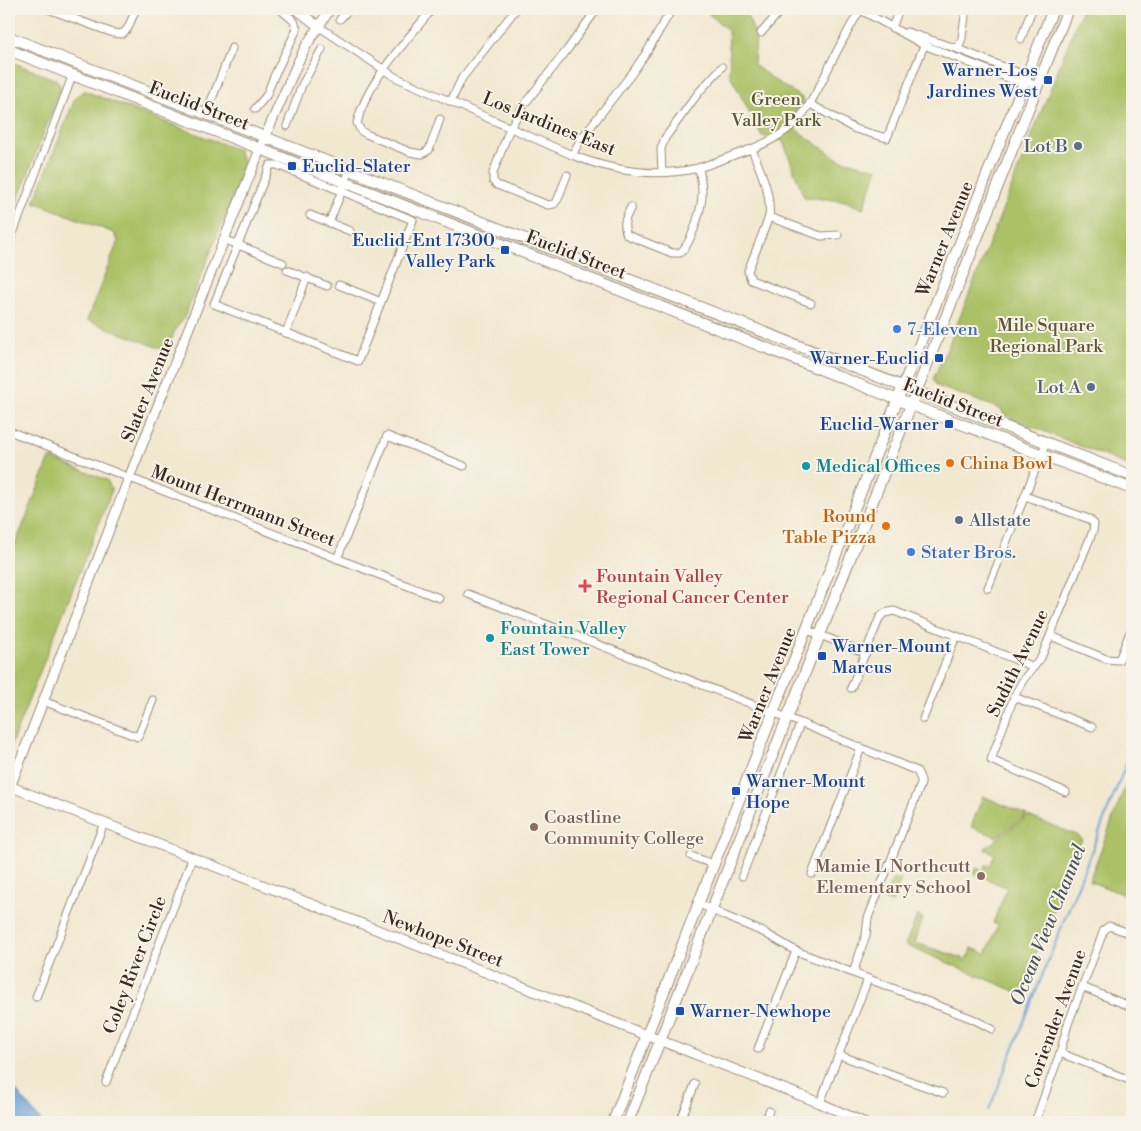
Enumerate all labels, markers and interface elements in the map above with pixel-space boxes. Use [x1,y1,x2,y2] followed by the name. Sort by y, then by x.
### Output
[926,59,1039,103] place label: Warner-Los Jardines West
[1042,74,1054,86] marker: Warner-Los Jardines West
[146,76,253,136] street label: Euclid Street
[479,87,619,161] street label: Los Jardines East
[730,88,823,132] park label: Green Valley Park
[1023,135,1068,158] place label: Lot B
[1072,140,1084,152] marker: Lot B
[302,155,411,178] place label: Euclid-Slater
[286,160,298,172] marker: Euclid-Slater
[911,178,979,301] street label: Warner Avenue
[523,225,630,285] street label: Euclid Street
[352,229,497,273] place label: Euclid-Ent 17300 Valley Park
[499,244,511,256] marker: Euclid-Ent 17300 Valley Park
[989,314,1104,358] park label: Mile Square Regional Park
[907,318,978,341] place label: 7-Eleven
[891,323,903,335] marker: 7-Eleven
[117,334,179,446] street label: Slater Avenue
[809,347,930,370] place label: Warner-Euclid
[933,352,945,364] marker: Warner-Euclid
[900,373,1007,433] street label: Euclid Street
[1037,376,1082,399] place label: Lot A
[1085,381,1097,393] marker: Lot A
[820,413,939,436] place label: Euclid-Warner
[943,418,955,430] marker: Euclid-Warner
[960,452,1053,475] place label: China Bowl
[816,455,941,478] place label: Medical Offices
[944,457,956,469] marker: China Bowl
[147,460,339,552] street label: Mount Herrmann Street
[800,460,812,472] marker: Medical Offices
[782,505,877,549] place label: Round Table Pizza
[968,509,1031,532] place label: Allstate
[953,514,965,526] marker: Allstate
[880,520,892,532] marker: Round Table Pizza
[921,541,1016,564] place label: Stater Bros.
[905,546,917,558] marker: Stater Bros.
[596,565,789,609] place label: Fountain Valley Regional Cancer Center
[578,579,592,593] marker: Fountain Valley Regional Cancer Center
[982,605,1054,721] street label: Sudith Avenue
[500,617,627,661] place label: Fountain Valley East Tower
[734,624,802,747] street label: Warner Avenue
[484,632,496,644] marker: Fountain Valley East Tower
[831,635,952,679] place label: Warner-Mount Marcus
[816,650,828,662] marker: Warner-Mount Marcus
[745,770,866,814] place label: Warner-Mount Hope
[730,785,742,797] marker: Warner-Mount Hope
[544,806,704,850] place label: Coastline Community College
[528,821,540,833] marker: Coastline Community College
[1005,841,1091,1009] water label: Ocean View Channel
[815,855,972,899] place label: Mamie L Northcutt Elementary School
[975,870,987,882] marker: Mamie L Northcutt Elementary School
[98,893,172,1037] street label: Coley River Circle
[379,905,507,973] street label: Newhope Street
[1020,946,1092,1092] street label: Coriender Avenue
[689,1000,831,1023] place label: Warner-Newhope
[674,1005,686,1017] marker: Warner-Newhope

